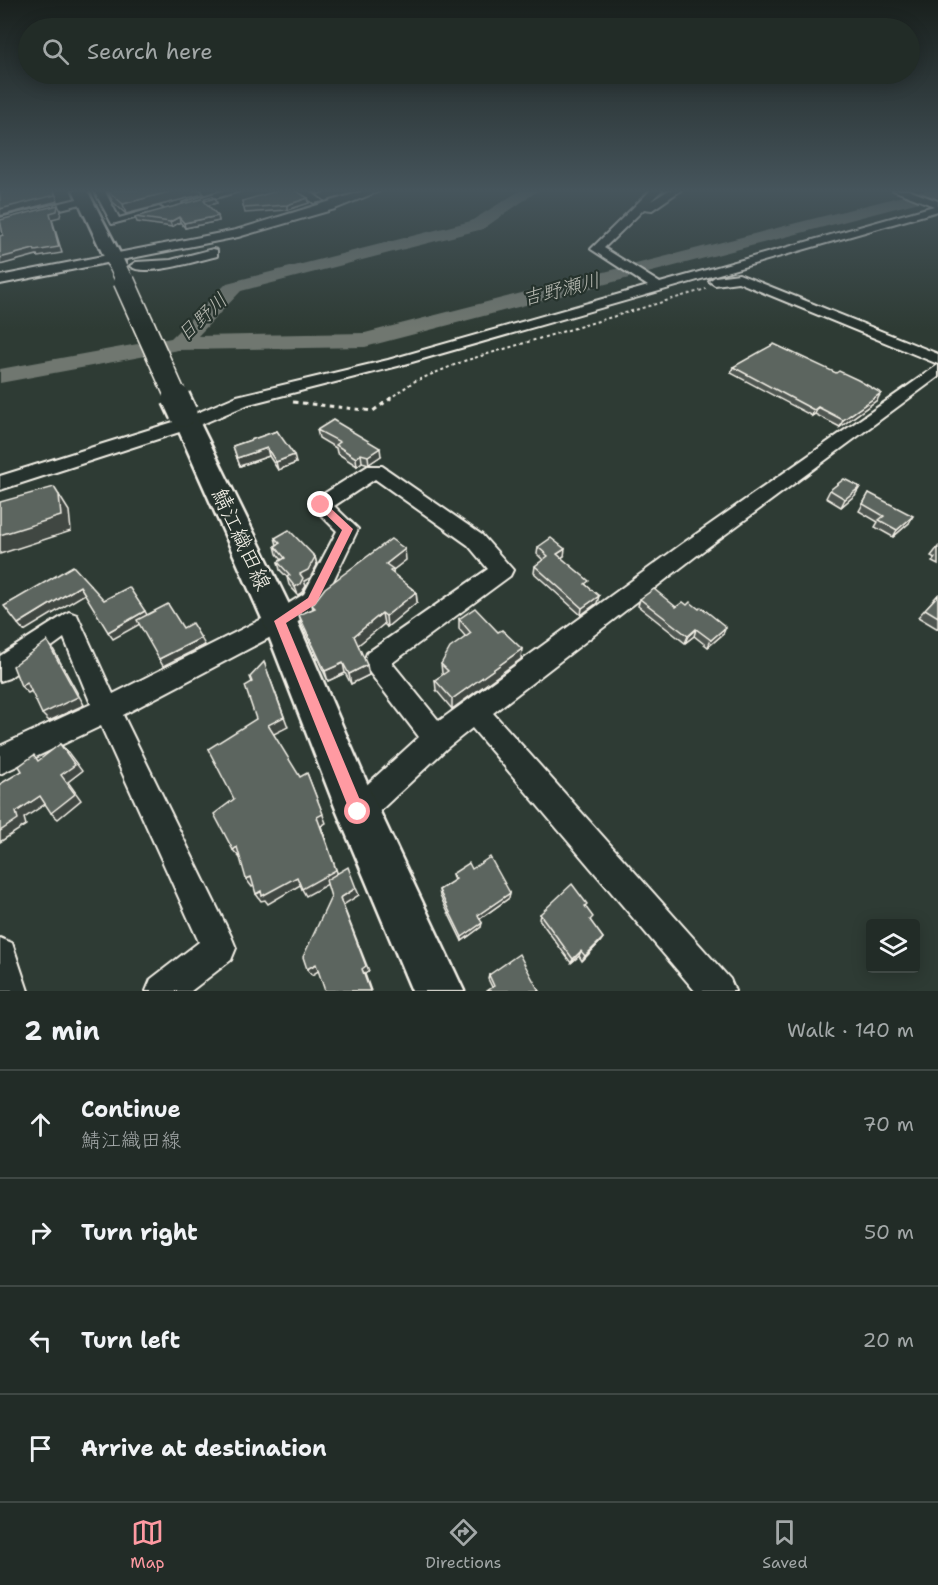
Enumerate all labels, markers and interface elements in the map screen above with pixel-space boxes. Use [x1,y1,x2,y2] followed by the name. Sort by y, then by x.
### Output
[18,18,920,84] search box
[39,35,72,68] icon: search
[87,37,213,66] text: Search here
[519,267,603,311] water label: 吉野瀬川
[171,287,233,347] water label: 日野川
[205,483,278,595] street label: 鯖江織田線
[307,491,333,517] route end
[344,798,370,824] route start
[866,919,920,973] map controls
[866,919,920,973] button: layers
[24,1013,100,1048] text: 2 min
[787,1017,914,1043] text: Walk · 140 m
[81,1095,181,1124] text: Continue
[24,1108,57,1141] icon: ahead
[862,1111,914,1137] text: 70 m
[81,1127,181,1153] text: 鯖江織田線
[24,1216,57,1249] icon: right
[81,1218,198,1247] text: Turn right
[864,1219,914,1245] text: 50 m
[24,1324,57,1357] icon: left
[81,1326,180,1355] text: Turn left
[863,1327,914,1353] text: 20 m
[24,1432,57,1465] icon: arrive
[81,1434,327,1463] text: Arrive at destination
[130,1516,165,1573] tab: Map
[425,1516,502,1573] tab: Directions
[762,1516,808,1573] tab: Saved

